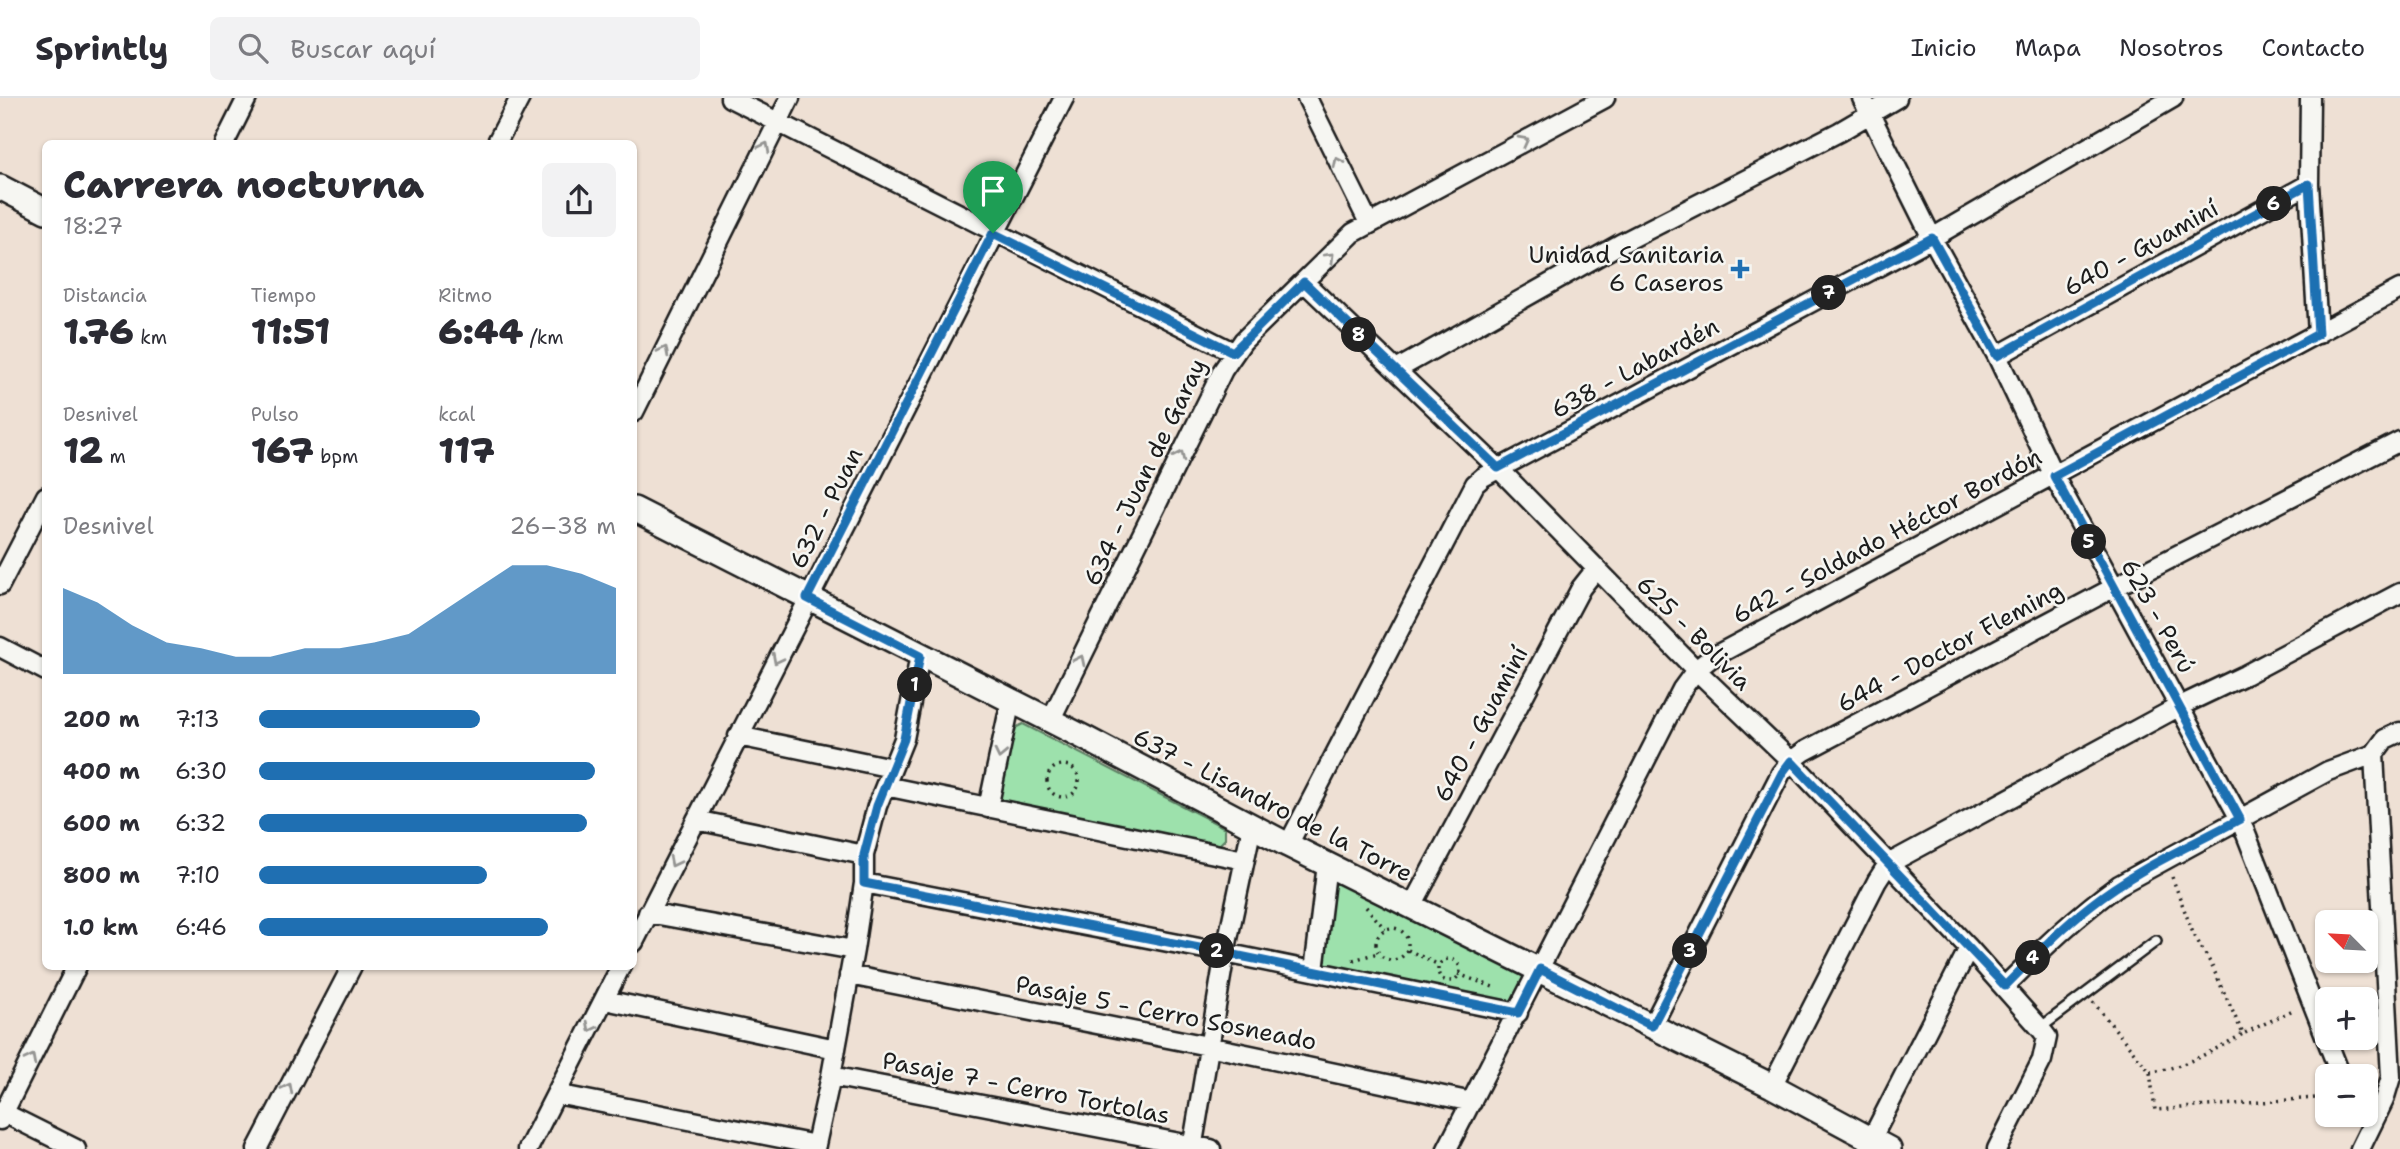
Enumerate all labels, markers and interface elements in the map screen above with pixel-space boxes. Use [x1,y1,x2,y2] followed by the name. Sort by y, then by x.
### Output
[210,17,700,80] search box
[35,26,168,71] text: Sprintly
[234,29,272,67] icon: search
[290,31,436,66] text: Buscar aquí
[1911,32,1977,64] text: Inicio
[2015,32,2081,64] text: Mapa
[2119,32,2224,64] text: Nosotros
[2262,32,2365,64] text: Contacto
[1517,136,1529,149] one-way arrow
[757,142,771,154] one-way arrow
[1333,157,1347,169] one-way arrow
[63,159,424,210] text: Carrera nocturna
[963,161,1023,233] pin
[542,163,616,237] button: share
[974,172,1012,210] icon: arrive
[2256,186,2292,222] pin: 6
[2267,191,2280,216] text: 6
[2058,192,2224,304] street label: 640 - Guaminí
[63,211,123,241] text: 18:27
[1529,239,1724,299] place label: Unidad Sanitaria 6 Caseros
[1321,252,1334,265] one-way arrow
[1730,259,1750,279] marker: Unidad Sanitaria 6 Caseros
[1812,276,1846,310] pin: 7
[1822,280,1835,305] text: 7
[63,283,147,308] text: Distancia
[251,283,316,308] text: Tiempo
[438,283,492,308] text: Ritmo
[63,308,134,355] text: 1.76
[251,308,330,355] text: 11:51
[438,308,523,355] text: 6:44
[1545,310,1725,426] street label: 638 - Labardén
[1342,317,1376,352] pin: 8
[1352,322,1365,347] text: 8
[134,325,167,350] text: km
[523,325,564,350] text: /km
[655,346,669,358] one-way arrow
[1076,353,1214,591] street label: 634 - Juan de Garay
[63,402,138,427] text: Desnivel
[251,402,299,427] text: Pulso
[438,402,475,427] text: kcal
[63,427,103,474] text: 12
[251,427,314,474] text: 167
[438,427,495,474] text: 117
[1727,441,2047,631] street label: 642 - Soldado Héctor Bordón
[782,442,870,574] street label: 632 - Puan
[103,444,126,469] text: m
[314,444,358,469] text: bpm
[1172,451,1186,463] one-way arrow
[63,511,154,541] text: Desnivel
[509,511,616,541] text: 26–38 m
[2072,524,2106,560] pin: 5
[2083,529,2094,554] text: 5
[2113,553,2203,679] street label: 623 - Perú
[1629,568,1759,698] street label: 625 - Bolivia
[1831,574,2069,720] street label: 644 - Doctor Fleming
[1426,640,1536,808] street label: 640 - Guaminí
[771,652,785,664] one-way arrow
[1071,655,1085,667] one-way arrow
[898,668,932,702] pin: 1
[910,672,919,697] text: 1
[63,704,140,734] text: 200 m
[175,704,220,734] text: 7:13
[1128,720,1418,890] street label: 637 - Lisandro de la Torre
[993,748,1008,760] one-way arrow
[63,756,140,786] text: 400 m
[175,756,227,786] text: 6:30
[63,808,140,838] text: 600 m
[175,808,226,838] text: 6:32
[669,855,683,868] one-way arrow
[63,860,140,890] text: 800 m
[175,860,220,890] text: 7:10
[2315,910,2378,973] north arrow
[2315,910,2378,1127] map controls
[63,912,138,942] text: 1.0 km
[175,912,227,942] text: 6:46
[1200,934,1234,968] pin: 2
[1672,934,1708,968] pin: 3
[1210,938,1223,963] text: 2
[1683,938,1696,963] text: 3
[2016,940,2050,976] pin: 4
[2026,945,2039,970] text: 4
[1013,968,1319,1058] street label: Pasaje 5 - Cerro Sosneado
[2315,987,2378,1050] button: +
[585,1020,599,1032] one-way arrow
[879,1044,1173,1132] street label: Pasaje 7 - Cerro Tortolas
[22,1054,36,1066] one-way arrow
[2315,1064,2378,1127] button: −
[280,1083,293,1096] one-way arrow

